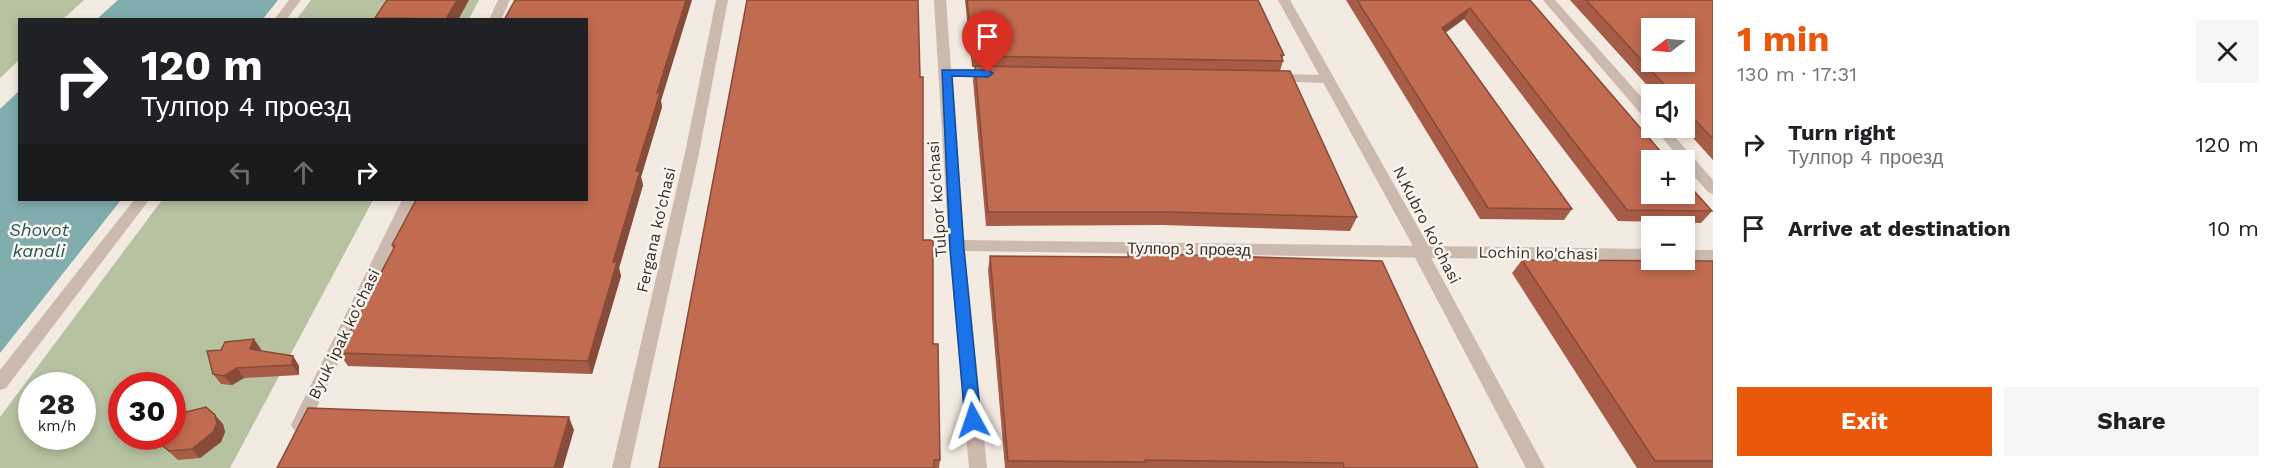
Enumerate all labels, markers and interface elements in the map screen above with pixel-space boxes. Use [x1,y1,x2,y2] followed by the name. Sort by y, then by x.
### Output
[962,11,1013,73] pin
[1641,18,1695,72] north arrow
[1641,18,1695,270] map controls
[1737,18,1829,60] text: 1 min
[971,20,1004,53] icon: arrive
[2196,20,2259,83] button: close
[141,41,263,90] text: 120 m
[42,42,120,120] icon: right
[1737,62,1857,86] text: 130 m · 17:31
[1641,84,1695,138] button: sound
[141,91,351,123] text: Тулпор 4 проезд
[1788,120,1895,145] text: Turn right
[1737,128,1770,161] icon: right
[2195,132,2259,157] text: 120 m
[923,140,951,258] street label: Tulpor ko'chasi
[1788,145,1943,169] text: Тулпор 4 проезд
[1641,150,1695,204] button: +
[224,156,257,189] icon: left
[287,156,320,189] icon: ahead
[350,156,383,189] icon: right
[1389,163,1465,287] street label: N.Kubro ko'chasi
[632,166,680,294] street label: Fergana ko'chasi
[1737,212,1770,245] icon: arrive
[1641,216,1695,270] button: −
[1788,216,2011,241] text: Arrive at destination
[2208,216,2259,241] text: 10 m
[9,219,69,261] water label: Shovot kanali
[1127,238,1252,260] street label: Тулпор 3 проезд
[1478,242,1598,264] street label: Lochin ko'chasi
[304,266,384,402] street label: Byuk ipak ko'chasi
[108,372,186,450] speed limit sign: 30
[39,386,75,421] text: 28
[1737,387,1992,456] button: Exit
[2004,387,2259,456] button: Share
[941,388,1005,452] position arrow
[38,417,76,435] text: km/h

